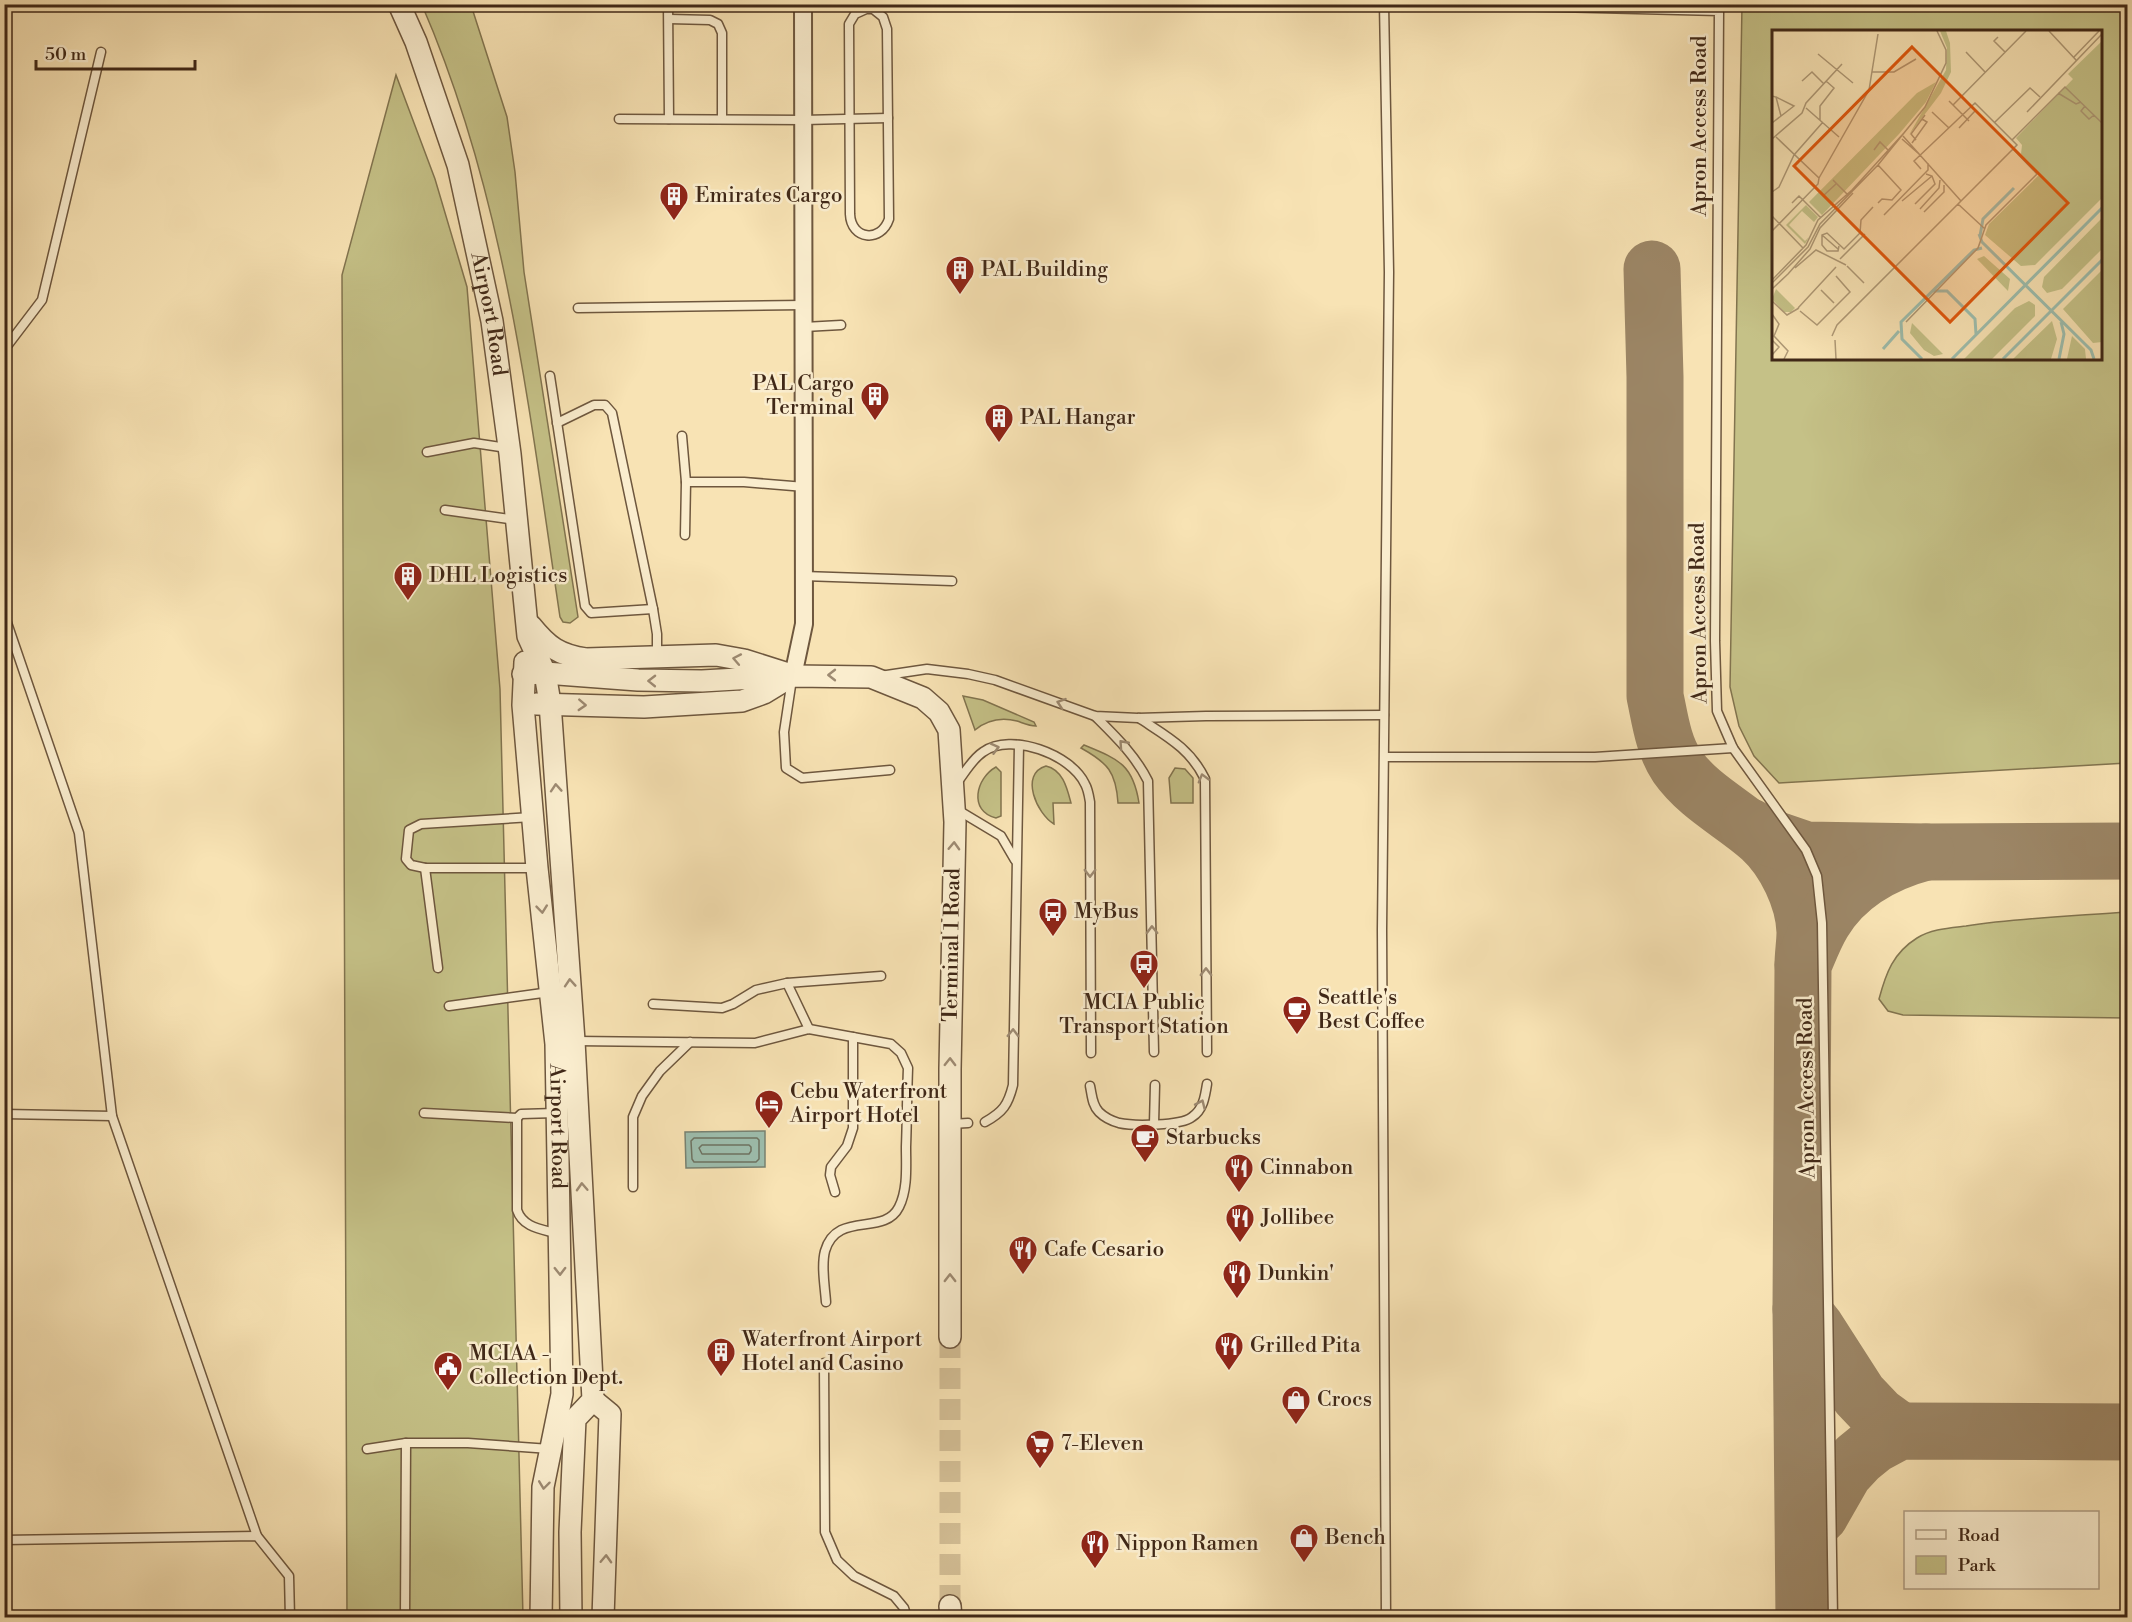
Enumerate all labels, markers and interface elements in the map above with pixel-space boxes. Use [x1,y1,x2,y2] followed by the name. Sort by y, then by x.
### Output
[1772,30,2102,360] inset map
[36,33,195,71] scale bar
[1687,35,1713,218] street label: Apron Access Road
[45,43,87,66] text: 50 m
[658,180,690,222] building icon: Emirates Cargo
[695,183,842,209] place label: Emirates Cargo
[464,249,512,378] street label: Airport Road
[944,254,976,296] building icon: PAL Building
[981,257,1108,283] place label: PAL Building
[752,371,854,421] place label: PAL Cargo Terminal
[859,380,891,422] building icon: PAL Cargo Terminal
[983,402,1015,444] building icon: PAL Hangar
[1020,405,1136,431] place label: PAL Hangar
[1684,522,1714,705] street label: Apron Access Road
[392,560,424,602] building icon: DHL Logistics
[429,563,567,589] place label: DHL Logistics
[732,653,742,666] one-way arrow
[827,669,836,681] one-way arrow
[648,674,657,687] one-way arrow
[577,698,586,711] one-way arrow
[1056,698,1067,711] one-way arrow
[1119,740,1130,751] one-way arrow
[989,743,999,755] one-way arrow
[1197,773,1210,783] one-way arrow
[550,784,563,793] one-way arrow
[948,842,961,851] one-way arrow
[938,868,966,1022] street label: Terminal 1 Road
[1084,869,1096,878] one-way arrow
[1037,896,1069,938] bus stop icon: MyBus
[1074,899,1139,925] place label: MyBus
[535,905,547,914] one-way arrow
[1146,926,1159,935] one-way arrow
[1128,948,1160,990] bus stop icon: MCIA Public Transport Station
[1200,968,1212,977] one-way arrow
[564,978,577,987] one-way arrow
[1317,985,1425,1035] place label: Seattle's Best Coffee
[1059,990,1229,1040] place label: MCIA Public Transport Station
[1281,994,1313,1036] cafe icon: Seattle's Best Coffee
[1792,997,1822,1180] street label: Apron Access Road
[1007,1029,1019,1038] one-way arrow
[944,1058,956,1067] one-way arrow
[543,1063,571,1189] street label: Airport Road
[789,1079,948,1129] place label: Cebu Waterfront Airport Hotel
[753,1088,785,1130] hotel icon: Cebu Waterfront Airport Hotel
[1194,1099,1206,1110] one-way arrow
[1129,1122,1161,1164] cafe icon: Starbucks
[1166,1125,1261,1151] place label: Starbucks
[1223,1152,1255,1194] restaurant icon: Cinnabon
[1260,1155,1354,1181] place label: Cinnabon
[575,1182,588,1191] one-way arrow
[1224,1202,1256,1244] restaurant icon: Jollibee
[1260,1205,1334,1231] place label: Jollibee
[1007,1234,1039,1276] restaurant icon: Cafe Cesario
[1044,1237,1164,1263] place label: Cafe Cesario
[1221,1258,1253,1300] restaurant icon: Dunkin'
[1258,1261,1334,1287] place label: Dunkin'
[554,1266,566,1275] one-way arrow
[944,1274,956,1283] one-way arrow
[741,1327,923,1377] place label: Waterfront Airport Hotel and Casino
[1213,1330,1245,1372] restaurant icon: Grilled Pita
[1250,1333,1361,1359] place label: Grilled Pita
[705,1336,737,1378] building icon: Waterfront Airport Hotel and Casino
[469,1341,623,1391] place label: MCIAA - Collection Dept.
[432,1350,464,1392] public building icon: MCIAA - Collection Dept.
[1280,1384,1312,1426] shop icon: Crocs
[1317,1387,1372,1413] place label: Crocs
[1024,1428,1056,1470] supermarket icon: 7-Eleven
[1061,1431,1144,1457] place label: 7-Eleven
[538,1480,551,1490] one-way arrow
[1904,1511,2099,1589] legend
[1288,1522,1320,1564] shop icon: Bench
[1958,1524,2001,1547] text: Road
[1324,1525,1386,1551] place label: Bench
[1079,1528,1111,1570] restaurant icon: Nippon Ramen
[1116,1531,1259,1557] place label: Nippon Ramen
[1958,1554,1997,1577] text: Park
[599,1555,612,1564] one-way arrow

